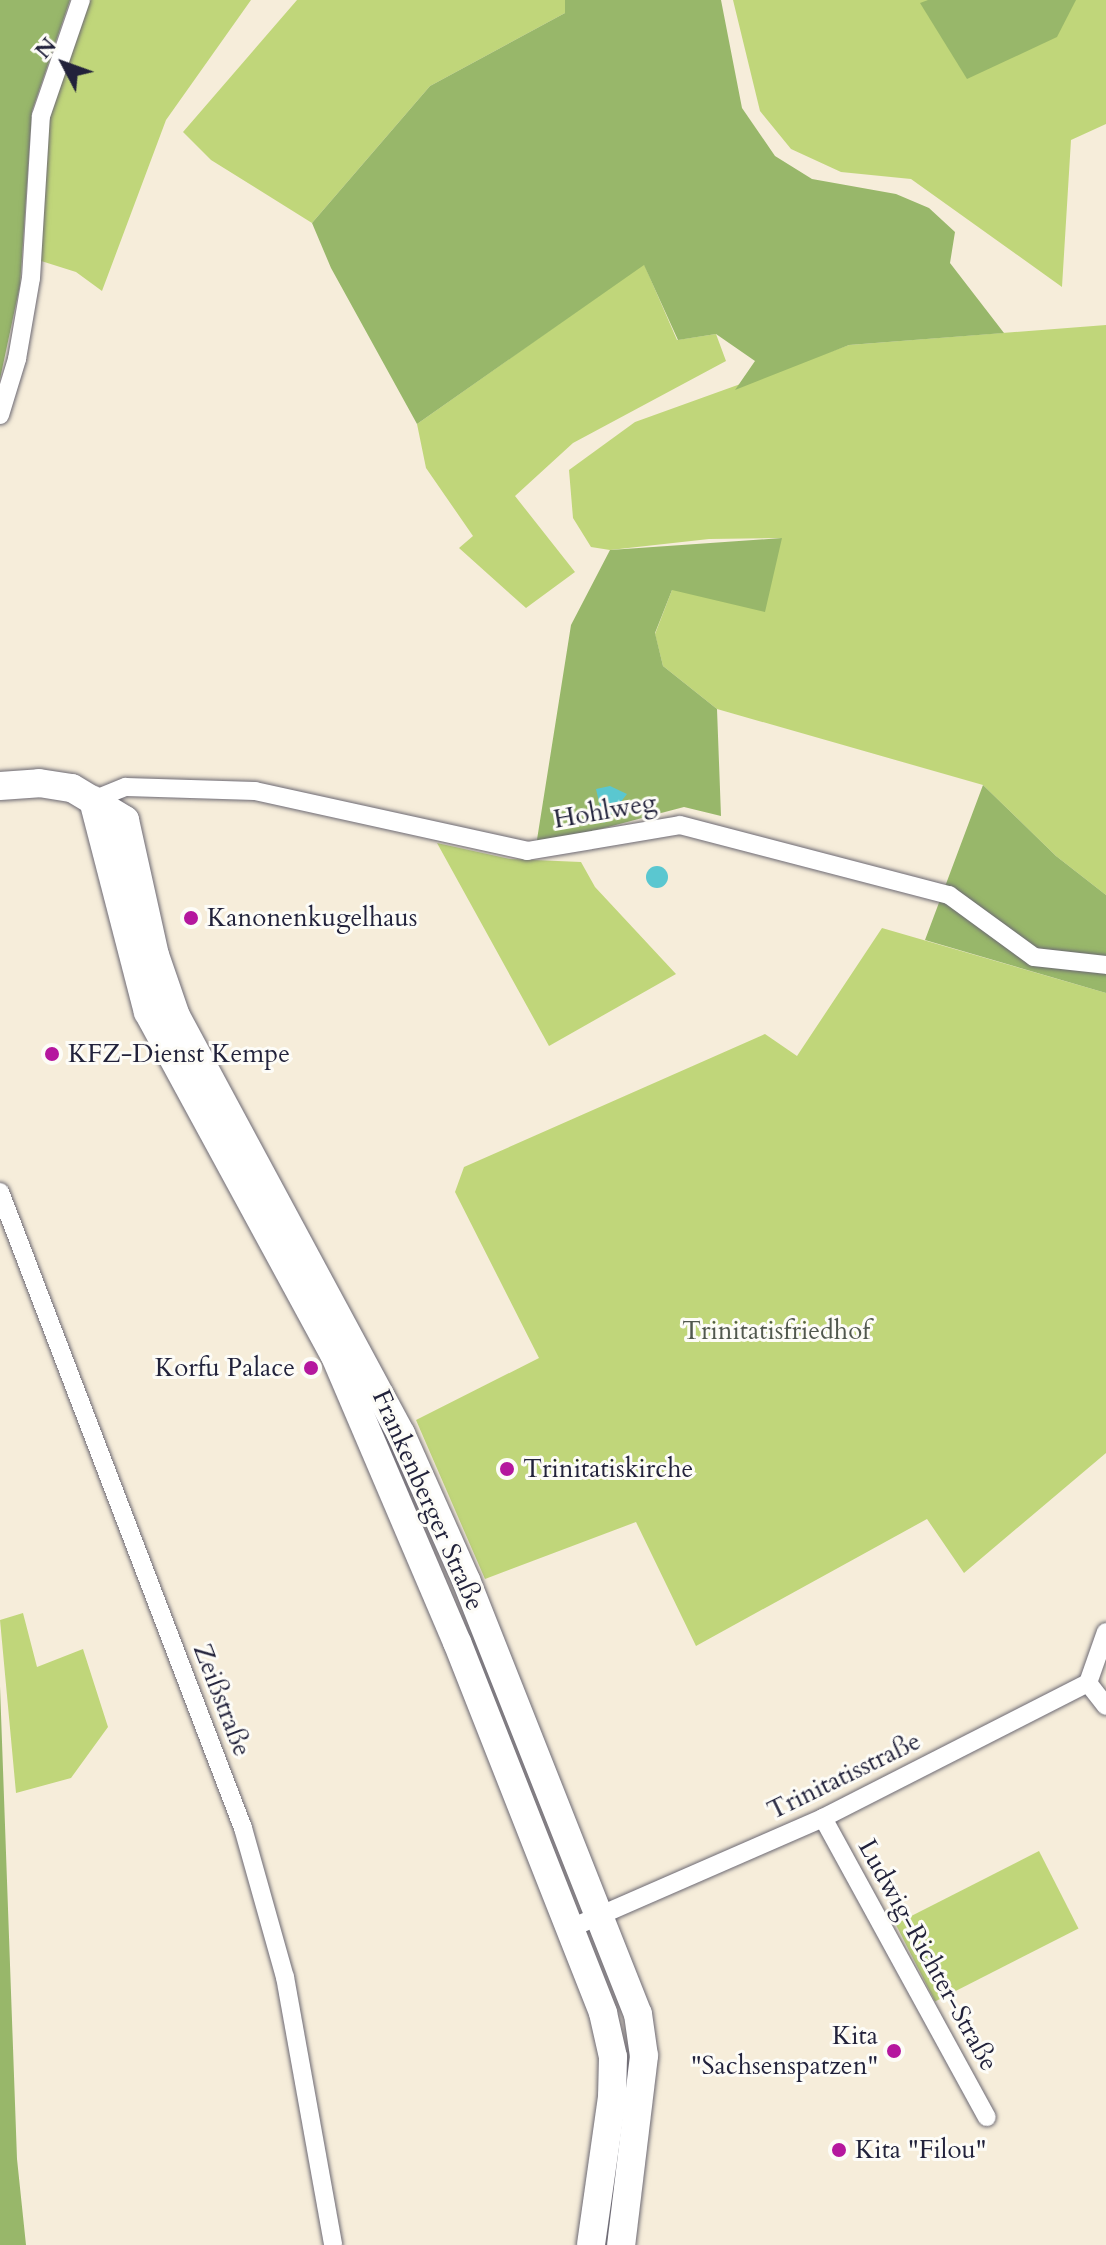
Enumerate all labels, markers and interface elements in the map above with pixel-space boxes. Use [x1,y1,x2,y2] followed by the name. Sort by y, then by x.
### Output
[24,24,104,104] north arrow
[28,31,63,65] text: N
[551,787,659,835] street label: Hohlweg
[207,902,417,934] place label: Kanonenkugelhaus
[182,909,200,927] marker: Kanonenkugelhaus
[68,1038,290,1070] place label: KFZ-Dienst Kempe
[43,1045,61,1063] marker: KFZ-Dienst Kempe
[682,1315,870,1347] park label: Trinitatisfriedhof
[155,1352,295,1384] place label: Korfu Palace
[302,1359,320,1377] marker: Korfu Palace
[365,1385,491,1615] street label: Frankenberger Straße
[523,1453,693,1485] place label: Trinitatiskirche
[498,1460,516,1478] marker: Trinitatiskirche
[186,1639,258,1761] street label: Zeißstraße
[762,1725,926,1827] street label: Trinitatisstraße
[851,1834,1005,2076] street label: Ludwig-Richter-Straße
[691,2020,878,2082] place label: Kita "Sachsenspatzen"
[885,2042,903,2060] marker: Kita "Sachsenspatzen"
[855,2134,986,2166] place label: Kita "Filou"
[830,2141,848,2159] marker: Kita "Filou"

